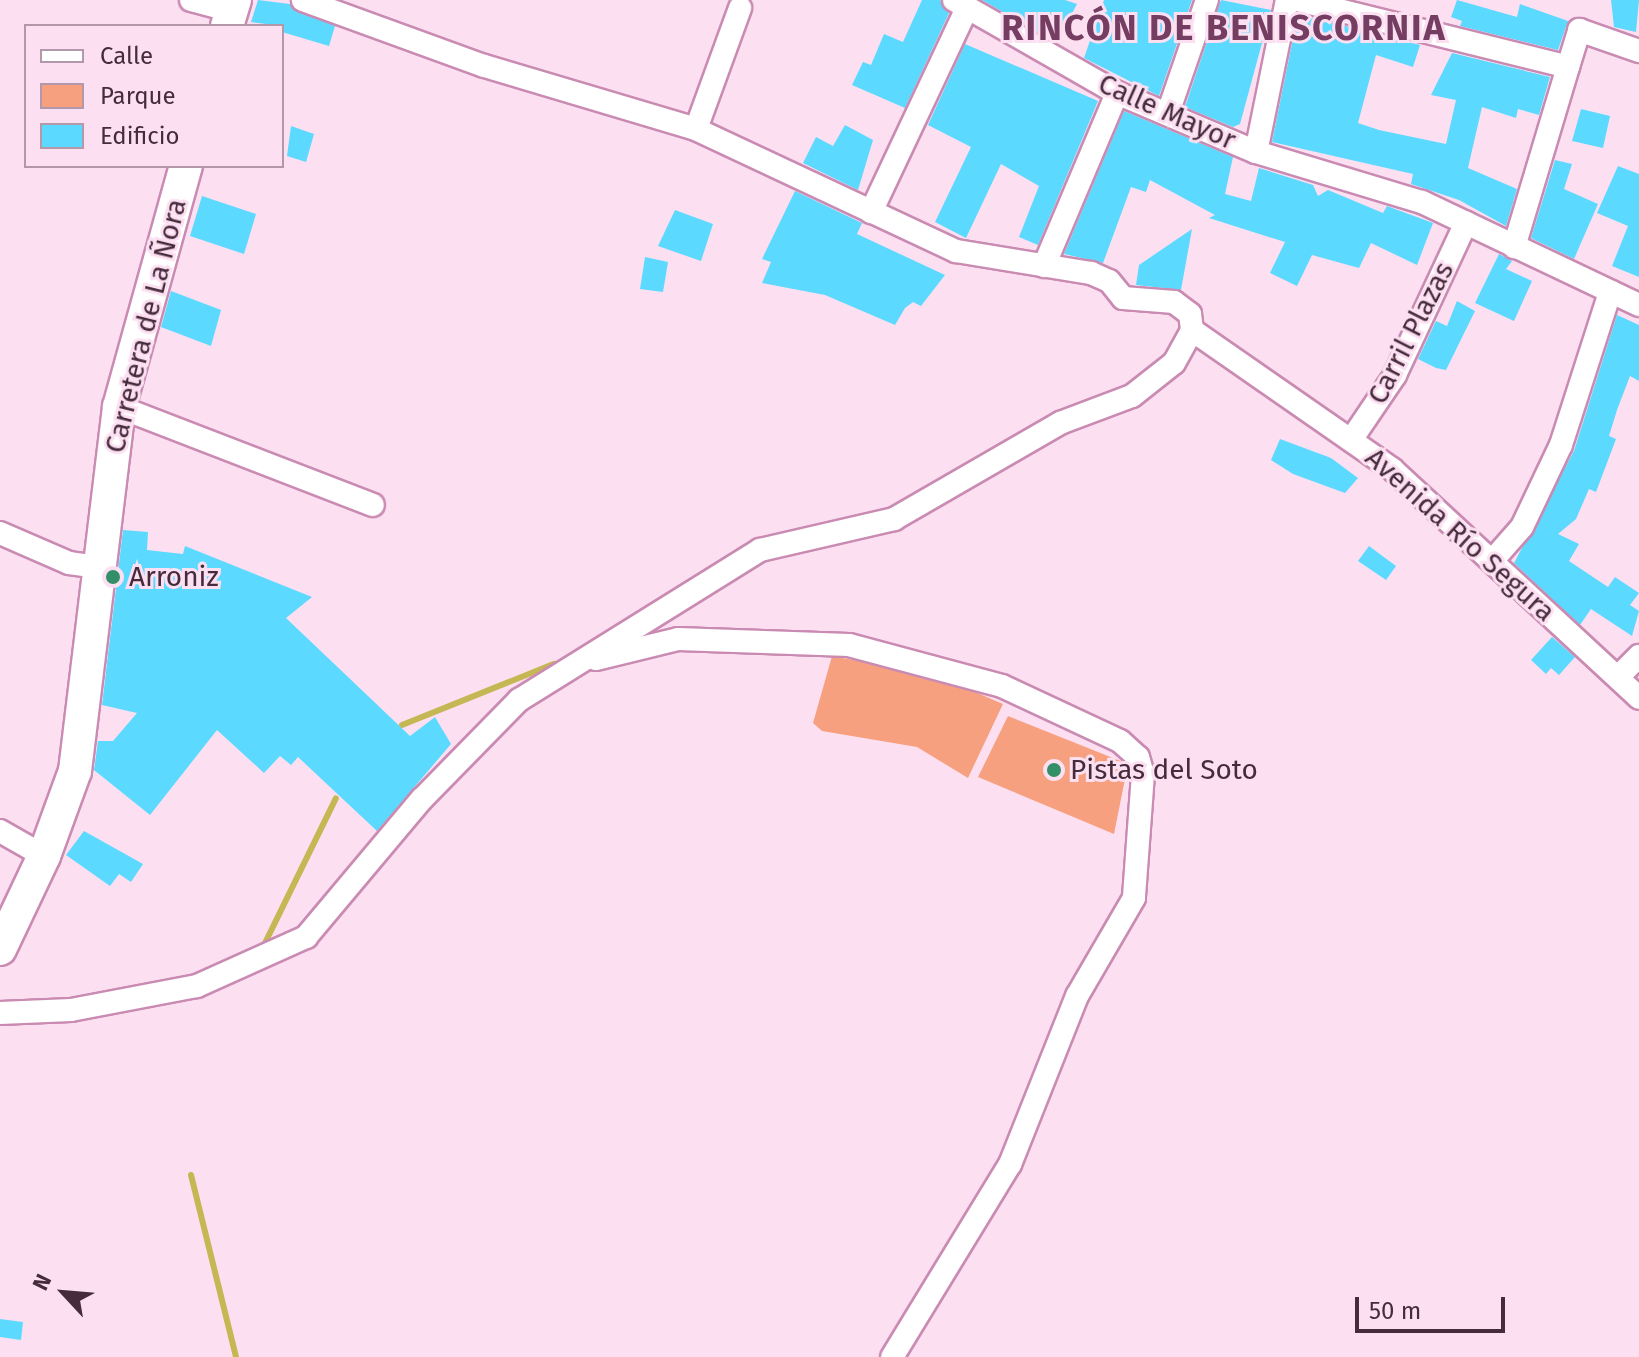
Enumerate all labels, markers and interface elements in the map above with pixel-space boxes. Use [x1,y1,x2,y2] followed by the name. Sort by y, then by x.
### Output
[1001,7,1447,51] district label: RINCÓN DE BENISCORNIA
[24,24,284,168] legend
[100,42,153,70] text: Calle
[1093,67,1241,157] street label: Calle Mayor
[100,82,176,110] text: Parque
[100,122,180,150] text: Edificio
[98,196,194,456] street label: Carretera de La Ñora
[1361,256,1461,410] street label: Carril Plazas
[1358,441,1562,629] street label: Avenida Río Segura
[129,560,219,594] place label: Arroniz
[104,568,122,586] marker: Arroniz
[1070,753,1258,787] place label: Pistas del Soto
[1045,761,1063,779] marker: Pistas del Soto
[24,1253,104,1333] north arrow
[27,1270,57,1295] text: N
[1359,1281,1509,1331] scale bar
[1369,1297,1421,1325] text: 50 m

